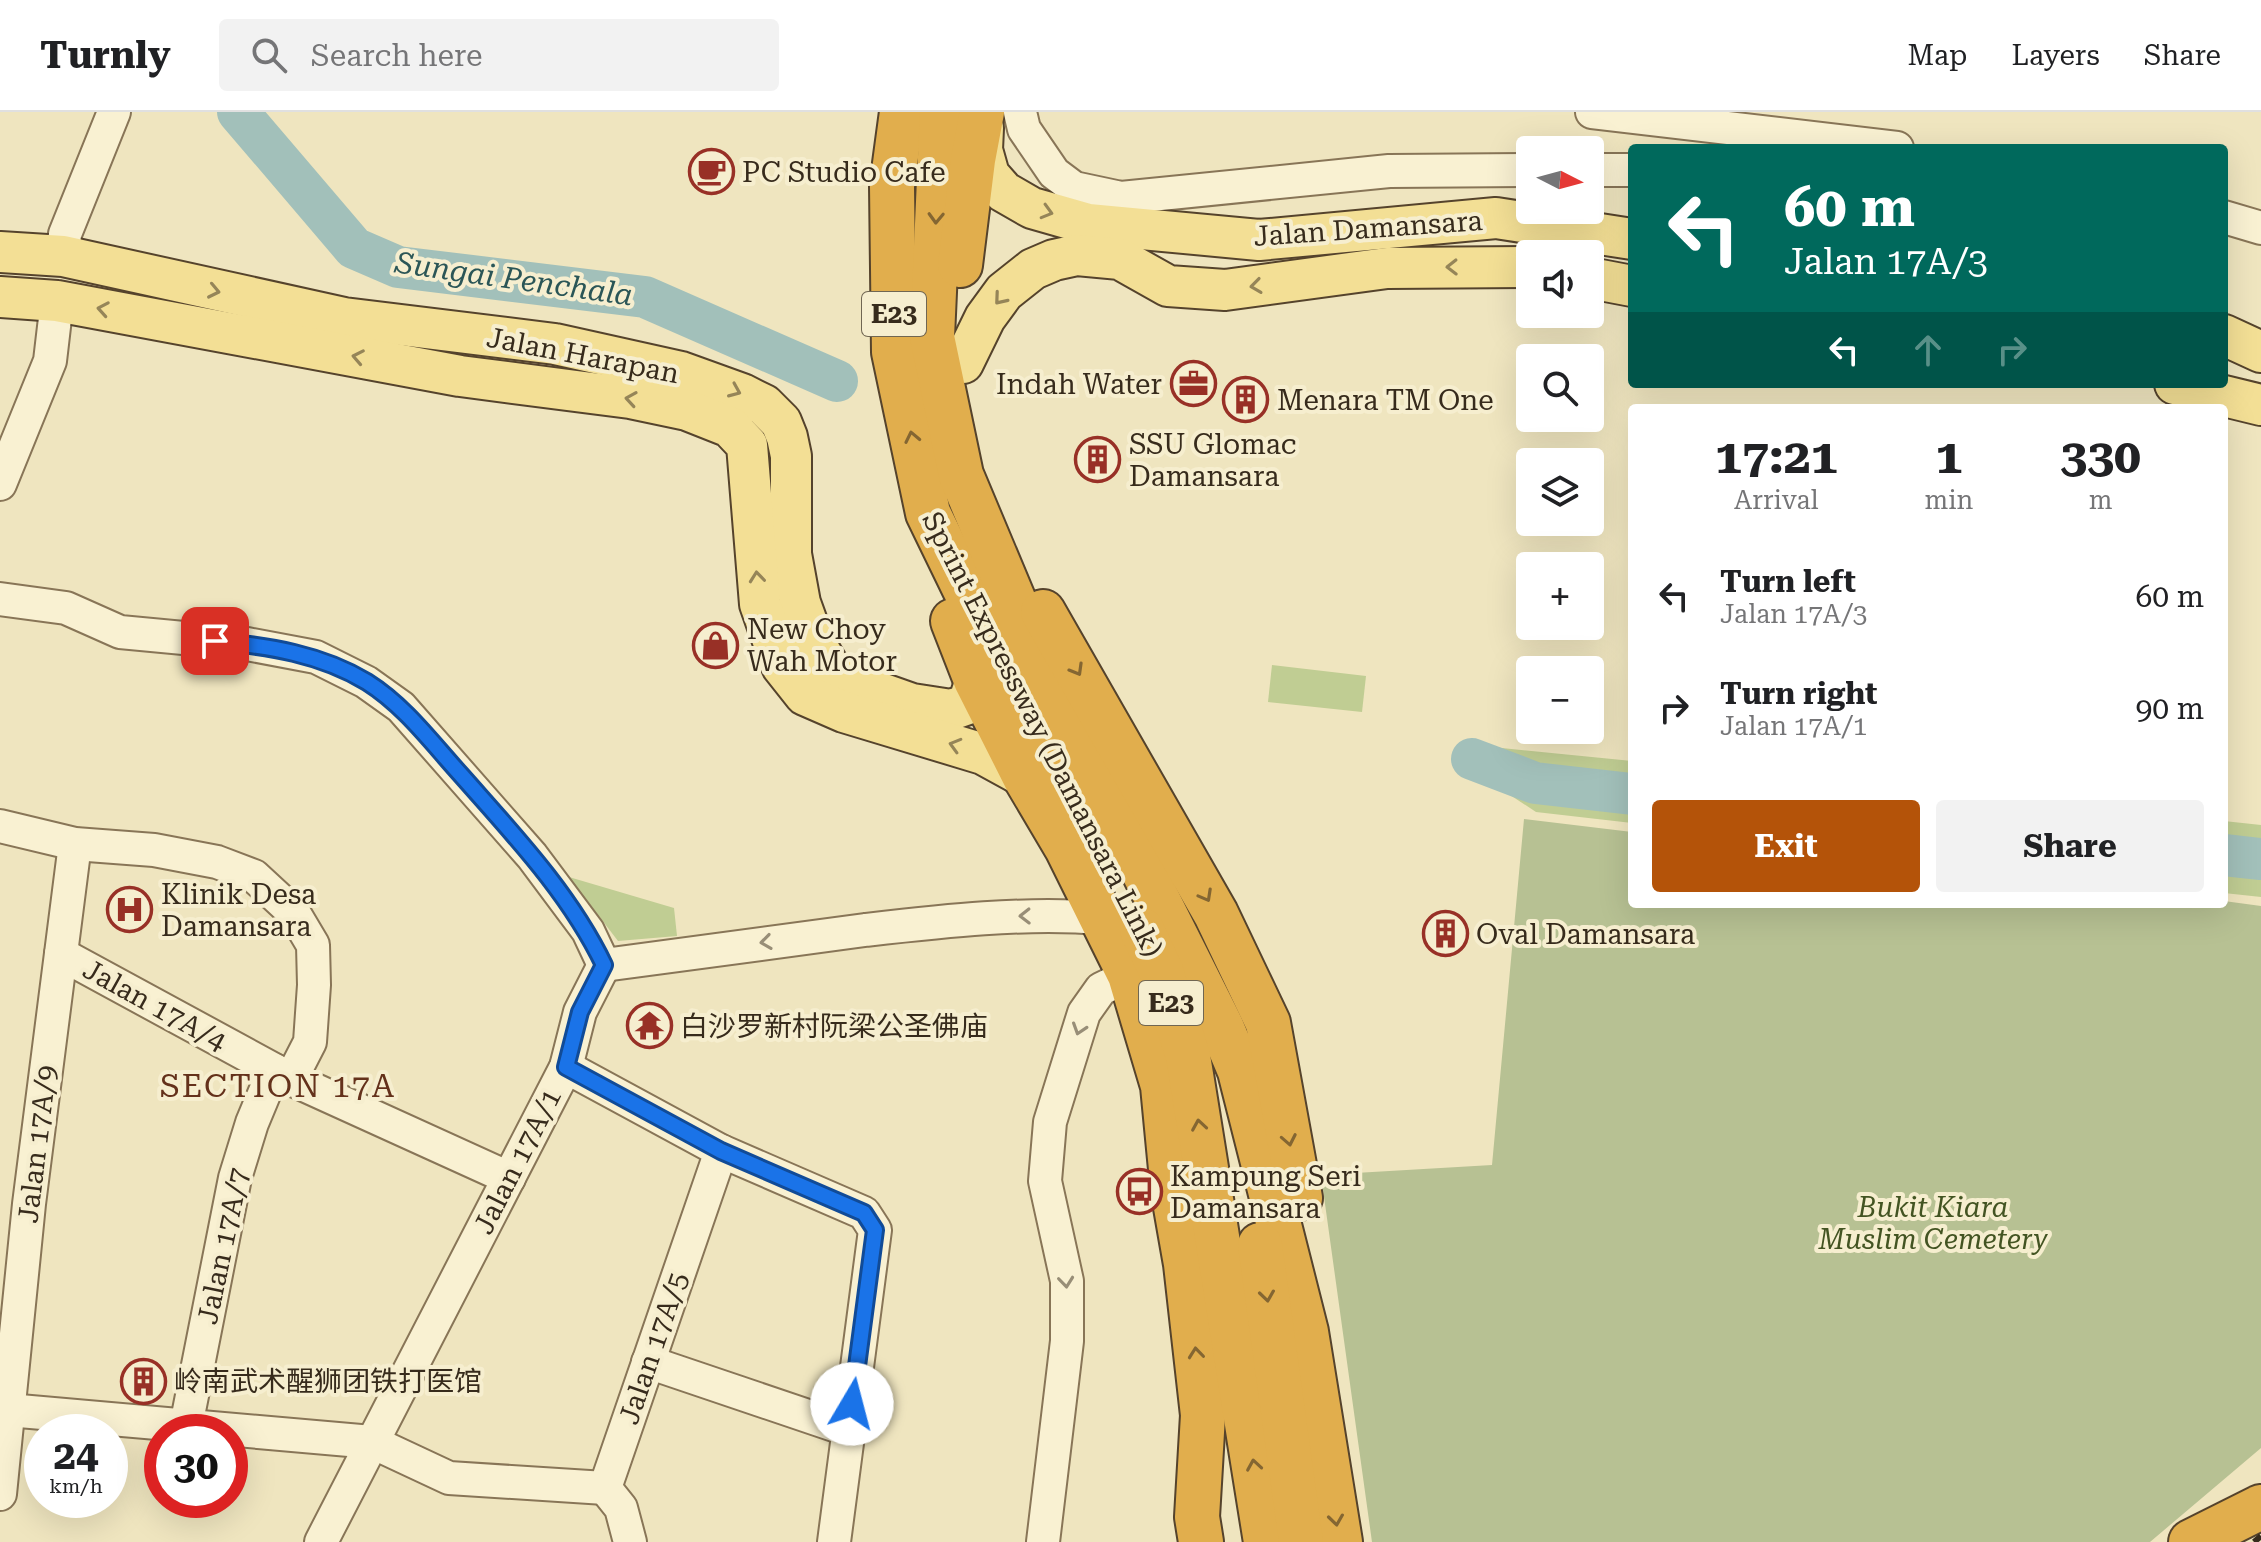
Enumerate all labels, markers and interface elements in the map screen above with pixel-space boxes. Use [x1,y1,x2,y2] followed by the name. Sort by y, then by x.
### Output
[219,19,779,91] search box
[40,33,171,77] text: Turnly
[247,33,291,77] icon: search
[311,38,483,73] text: Search here
[1908,39,1967,72] text: Map
[2011,39,2100,72] text: Layers
[2144,39,2221,72] text: Share
[1516,136,1604,224] north arrow
[1516,136,1604,744] map controls
[687,148,735,196] cafe icon: PC Studio Cafe
[742,156,946,189] place label: PC Studio Cafe
[1784,174,1915,240] text: 60 m
[1652,176,1756,280] icon: left
[1039,203,1053,219] one-way arrow
[1252,204,1484,253] street label: Jalan Damansara
[927,212,944,225] one-way arrow
[1516,240,1604,328] button: sound
[1784,241,1988,283] text: Jalan 17A/3
[392,244,635,313] water label: Sungai Penchala
[1445,258,1458,275] one-way arrow
[1249,277,1263,294] one-way arrow
[207,282,220,299] one-way arrow
[995,289,1010,304] one-way arrow
[862,292,926,336] road number: E23
[96,302,110,319] one-way arrow
[484,321,682,390] street label: Jalan Harapan
[1822,328,1866,372] icon: left
[1906,328,1950,372] icon: ahead
[1990,328,2034,372] icon: right
[1516,344,1604,432] button: search
[352,349,365,366] one-way arrow
[1169,360,1217,408] office icon: Indah Water
[996,368,1162,401] place label: Indah Water
[1222,376,1270,424] building icon: Menara TM One
[727,382,741,398] one-way arrow
[1277,384,1494,417] place label: Menara TM One
[624,391,638,408] one-way arrow
[1129,428,1296,493] place label: SSU Glomac Damansara
[1715,429,1838,485] text: 17:21
[1935,429,1962,485] text: 1
[2060,429,2141,485] text: 330
[904,430,921,444] one-way arrow
[1074,436,1122,484] building icon: SSU Glomac Damansara
[1516,448,1604,536] button: layers
[1734,485,1819,515] text: Arrival
[1925,485,1973,515] text: min
[2089,485,2113,515] text: m
[915,506,1170,962] street label: Sprint Expressway (Damansara Link)
[1516,552,1604,640] button: +
[1720,564,1856,599] text: Turn left
[749,570,766,583] one-way arrow
[1652,574,1696,618] icon: left
[2135,579,2204,614] text: 60 m
[1720,599,1867,629] text: Jalan 17A/3
[181,607,249,675] pin
[747,613,897,678] place label: New Choy Wah Motor
[193,619,237,663] icon: arrive
[692,621,740,669] shop icon: New Choy Wah Motor
[1516,656,1604,744] button: −
[1067,661,1083,676] one-way arrow
[1720,676,1877,711] text: Turn right
[1652,686,1696,730] icon: right
[2135,691,2204,726] text: 90 m
[1720,711,1867,741] text: Jalan 17A/1
[948,738,962,754] one-way arrow
[1652,800,1920,892] button: Exit
[1936,800,2204,892] button: Share
[161,878,316,943] place label: Klinik Desa Damansara
[106,886,154,934] hospital icon: Klinik Desa Damansara
[1196,887,1212,902] one-way arrow
[1018,907,1031,925] one-way arrow
[1421,910,1469,958] building icon: Oval Damansara
[1476,918,1695,951] place label: Oval Damansara
[759,934,772,951] one-way arrow
[77,953,232,1058] street label: Jalan 17A/4
[1139,981,1203,1025] road number: E23
[625,1002,673,1050] temple icon: 白沙罗新村阮梁公圣佛庙
[680,1010,988,1043] place label: 白沙罗新村阮梁公圣佛庙
[1072,1022,1088,1036] one-way arrow
[11,1063,64,1225] street label: Jalan 17A/9
[160,1067,396,1105] district label: SECTION 17A
[467,1083,568,1239] street label: Jalan 17A/1
[1192,1118,1209,1132] one-way arrow
[1280,1133,1297,1147] one-way arrow
[1170,1160,1361,1225] place label: Kampung Seri Damansara
[191,1165,256,1327] street label: Jalan 17A/7
[1115,1168,1163,1216] bus stop icon: Kampung Seri Damansara
[1817,1191,2048,1256] park label: Bukit Kiara Muslim Cemetery
[612,1268,695,1429] street label: Jalan 17A/5
[1057,1276,1074,1289] one-way arrow
[1258,1289,1275,1303] one-way arrow
[1187,1346,1204,1359] one-way arrow
[119,1357,167,1405] building icon: 岭南武术醒狮团铁打医馆
[810,1362,894,1446] position arrow
[174,1365,482,1398] place label: 岭南武术醒狮团铁打医馆
[144,1414,248,1518] speed limit sign: 30
[54,1432,98,1479] text: 24
[1246,1458,1263,1472] one-way arrow
[49,1474,103,1498] text: km/h
[1327,1513,1344,1526] one-way arrow

